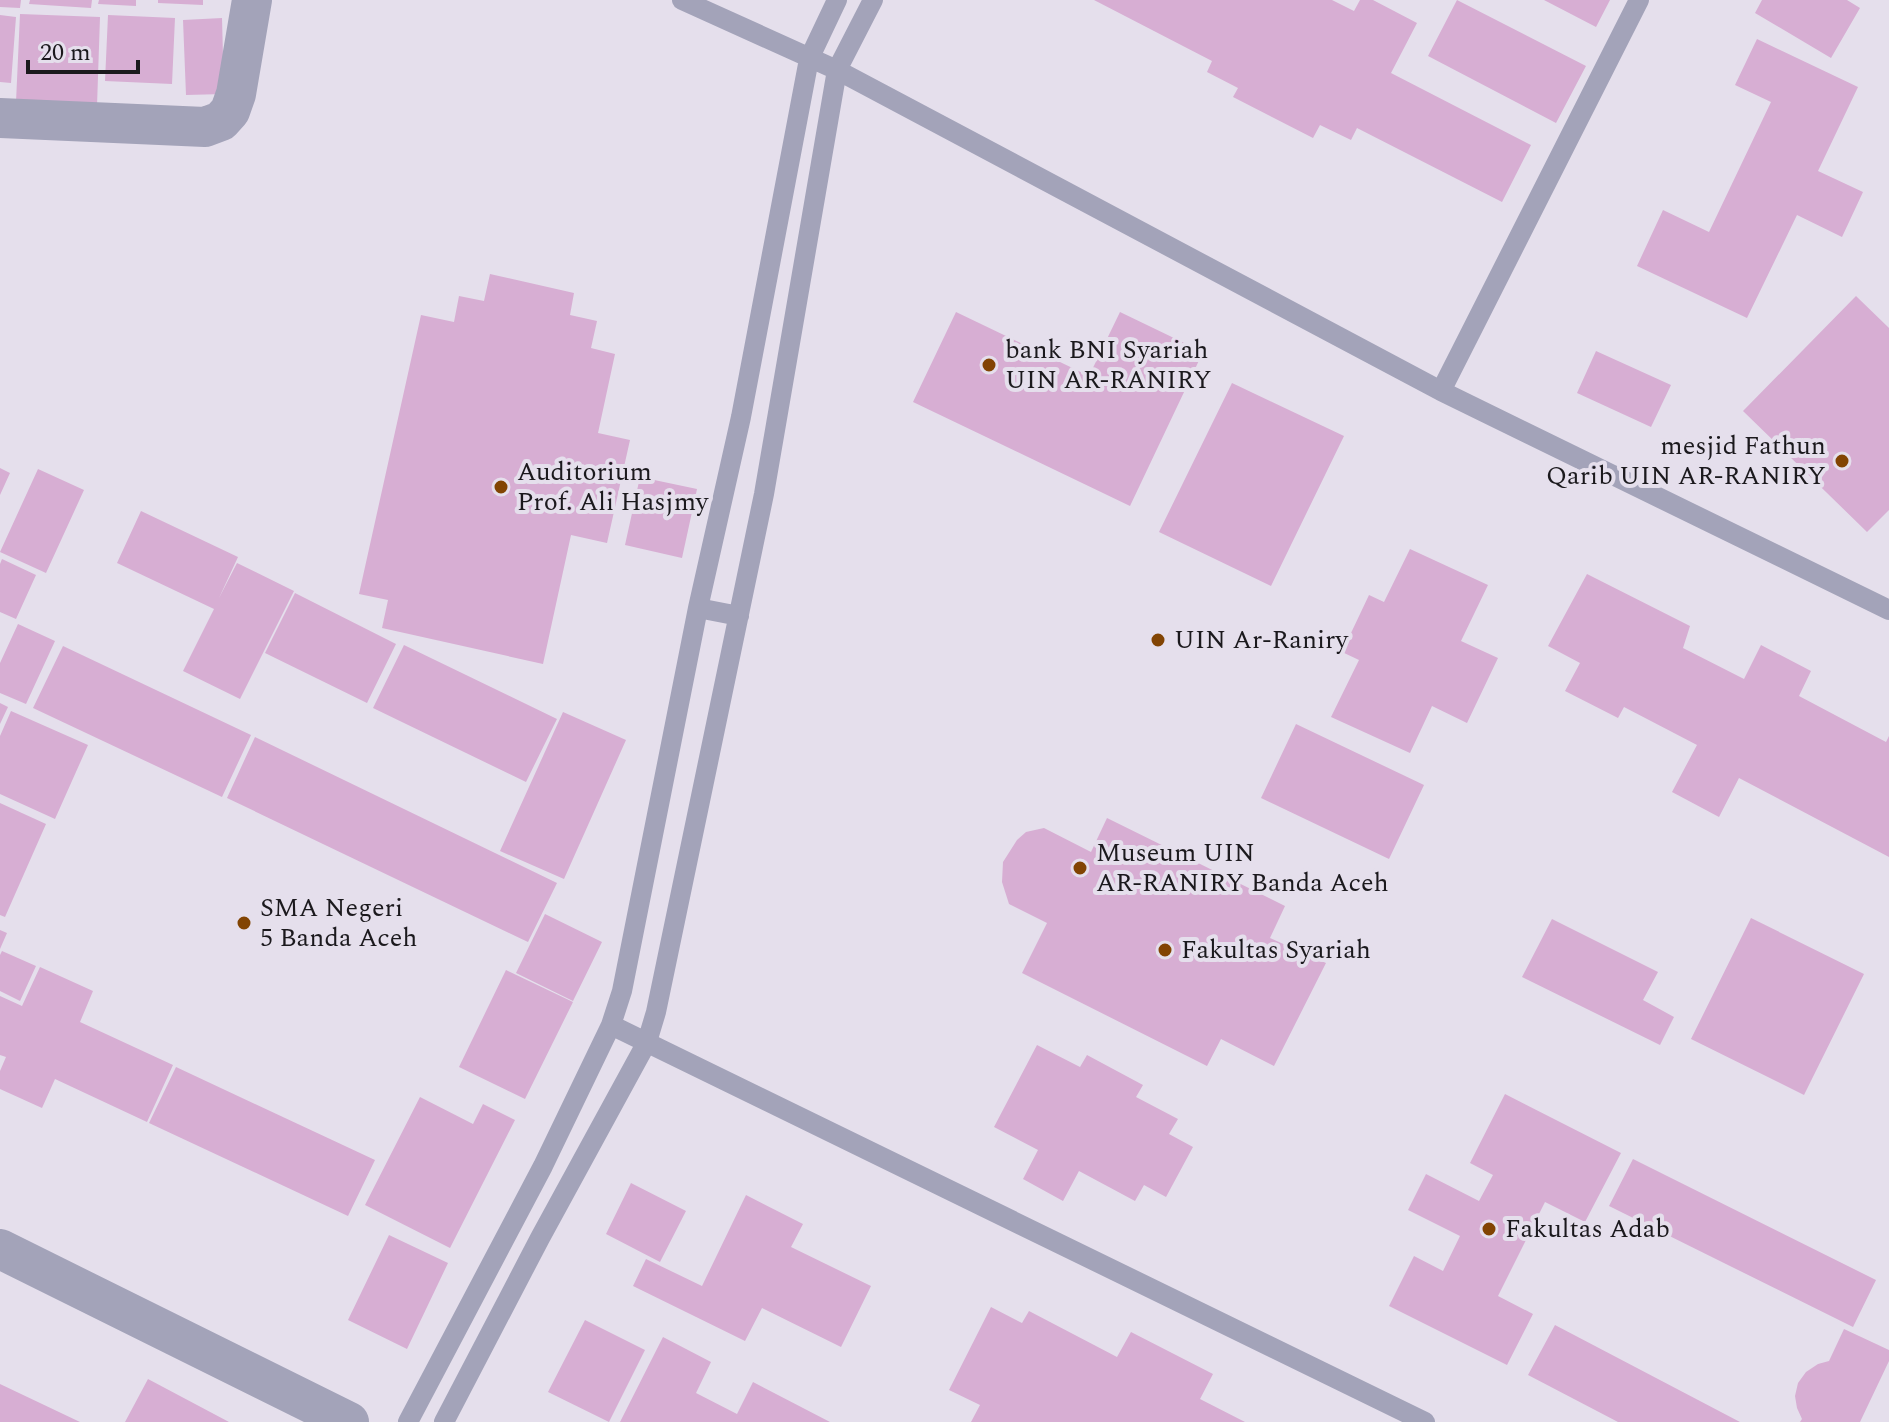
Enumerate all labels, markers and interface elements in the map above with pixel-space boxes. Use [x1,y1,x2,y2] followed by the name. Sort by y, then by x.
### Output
[28,24,138,74] scale bar
[40,35,91,71] text: 20 m
[1005,330,1212,400] place label: bank BNI Syariah UIN AR-RANIRY
[980,356,998,374] marker: bank BNI Syariah UIN AR-RANIRY
[1546,426,1826,496] place label: mesjid Fathun Qarib UIN AR-RANIRY
[517,452,710,522] place label: Auditorium Prof. Ali Hasjmy
[1833,452,1851,470] marker: mesjid Fathun Qarib UIN AR-RANIRY
[492,478,510,496] marker: Auditorium Prof. Ali Hasjmy
[1174,620,1349,660] place label: UIN Ar-Raniry
[1149,631,1167,649] marker: UIN Ar-Raniry
[1096,833,1389,903] place label: Museum UIN AR-RANIRY Banda Aceh
[1071,859,1089,877] marker: Museum UIN AR-RANIRY Banda Aceh
[260,888,417,958] place label: SMA Negeri 5 Banda Aceh
[235,914,253,932] marker: SMA Negeri 5 Banda Aceh
[1181,930,1371,970] place label: Fakultas Syariah
[1156,941,1174,959] marker: Fakultas Syariah
[1505,1209,1670,1249] place label: Fakultas Adab
[1480,1220,1498,1238] marker: Fakultas Adab

